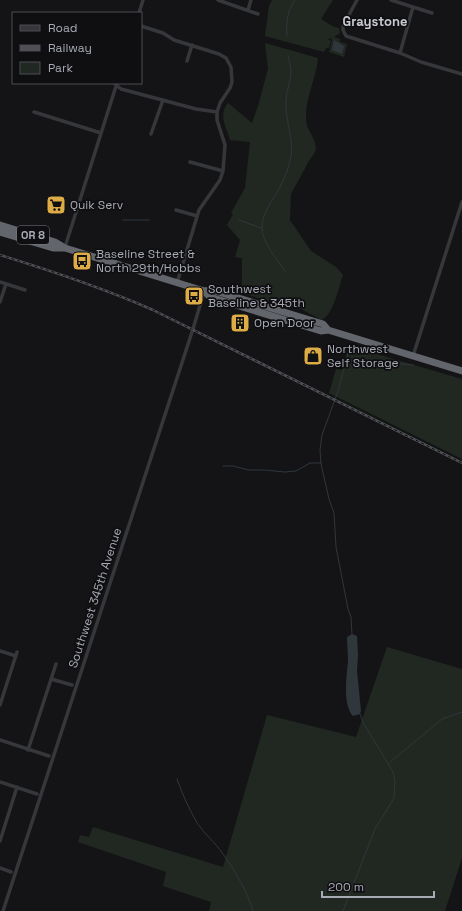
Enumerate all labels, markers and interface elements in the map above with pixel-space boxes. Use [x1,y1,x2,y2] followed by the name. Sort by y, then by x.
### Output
[12,12,142,84] legend
[343,13,407,30] district label: Graystone
[48,20,77,36] text: Road
[48,40,92,56] text: Railway
[48,60,73,76] text: Park
[45,194,67,216] supermarket icon: Quik Serv
[70,197,124,213] place label: Quik Serv
[17,226,49,244] road number: OR 8
[96,246,201,276] place label: Baseline Street & North 29th/Hobbs
[71,250,93,272] bus stop icon: Baseline Street & North 29th/Hobbs
[208,281,305,311] place label: Southwest Baseline & 345th
[183,285,205,307] bus stop icon: Southwest Baseline & 345th
[229,312,251,334] building icon: Open Door
[254,315,315,331] place label: Open Door
[327,341,399,371] place label: Northwest Self Storage
[302,345,324,367] shop icon: Northwest Self Storage
[65,526,125,670] street label: Southwest 345th Avenue
[322,873,434,899] scale bar
[328,879,364,895] text: 200 m

